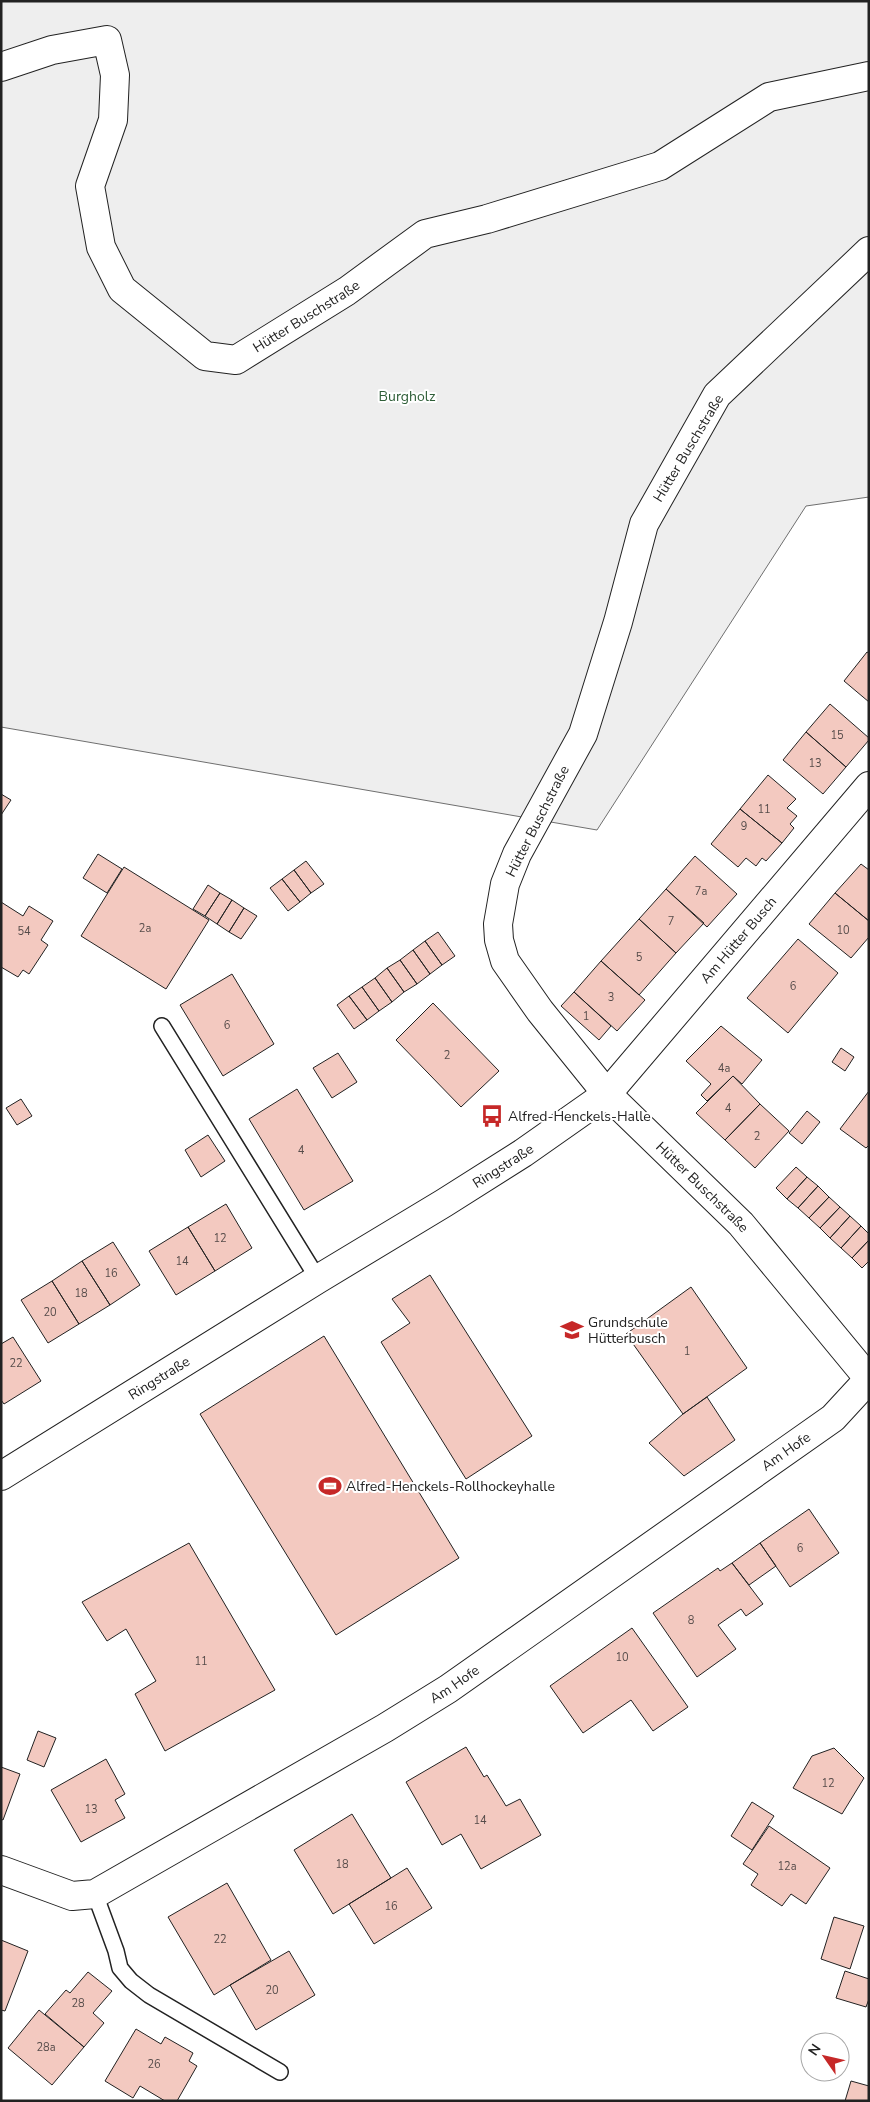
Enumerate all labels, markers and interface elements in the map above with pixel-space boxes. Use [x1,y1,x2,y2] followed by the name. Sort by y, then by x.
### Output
[249,276,364,357] street label: Hütter Buschstraße
[379,387,436,406] park label: Burgholz
[649,391,728,506] street label: Hütter Buschstraße
[830,728,844,743] house number: 15
[808,756,822,771] house number: 13
[501,762,574,880] street label: Hütter Buschstraße
[757,802,771,817] house number: 11
[741,819,747,834] house number: 9
[695,884,707,899] house number: 7a
[696,893,781,988] street label: Am Hütter Busch
[668,914,674,929] house number: 7
[139,921,151,936] house number: 2a
[836,923,850,938] house number: 10
[17,924,31,939] house number: 54
[636,950,643,965] house number: 5
[790,979,797,994] house number: 6
[608,990,614,1005] house number: 3
[583,1009,589,1024] house number: 1
[224,1018,231,1033] house number: 6
[444,1048,450,1063] house number: 2
[718,1061,730,1076] house number: 4a
[725,1101,732,1116] house number: 4
[479,1103,505,1129] bus stop icon: Alfred-Henckels-Halle
[508,1107,651,1126] place label: Alfred-Henckels-Halle
[754,1129,760,1144] house number: 2
[652,1138,753,1236] street label: Hütter Buschstraße
[469,1140,537,1193] street label: Ringstraße
[298,1143,305,1158] house number: 4
[213,1231,227,1246] house number: 12
[175,1254,189,1269] house number: 14
[104,1266,118,1281] house number: 16
[74,1286,88,1301] house number: 18
[43,1305,57,1320] house number: 20
[588,1313,668,1348] place label: Grundschule Hütterbusch
[559,1317,585,1343] school or university icon: Grundschule Hütterbusch
[684,1344,690,1359] house number: 1
[125,1352,193,1404] street label: Ringstraße
[9,1356,23,1371] house number: 22
[758,1428,814,1476] street label: Am Hofe
[317,1473,343,1499] sports icon: Alfred-Henckels-Rollhockeyhalle
[346,1477,555,1496] place label: Alfred-Henckels-Rollhockeyhalle
[797,1541,804,1556] house number: 6
[688,1613,695,1628] house number: 8
[615,1650,629,1665] house number: 10
[194,1654,208,1669] house number: 11
[426,1661,483,1708] street label: Am Hofe
[821,1776,835,1791] house number: 12
[84,1802,98,1817] house number: 13
[473,1813,487,1828] house number: 14
[335,1857,349,1872] house number: 18
[777,1859,797,1874] house number: 12a
[384,1899,398,1914] house number: 16
[213,1932,227,1947] house number: 22
[265,1983,279,1998] house number: 20
[71,1996,85,2011] house number: 28
[800,2032,850,2082] north arrow
[36,2040,56,2055] house number: 28a
[804,2040,825,2060] text: N
[147,2057,161,2072] house number: 26

